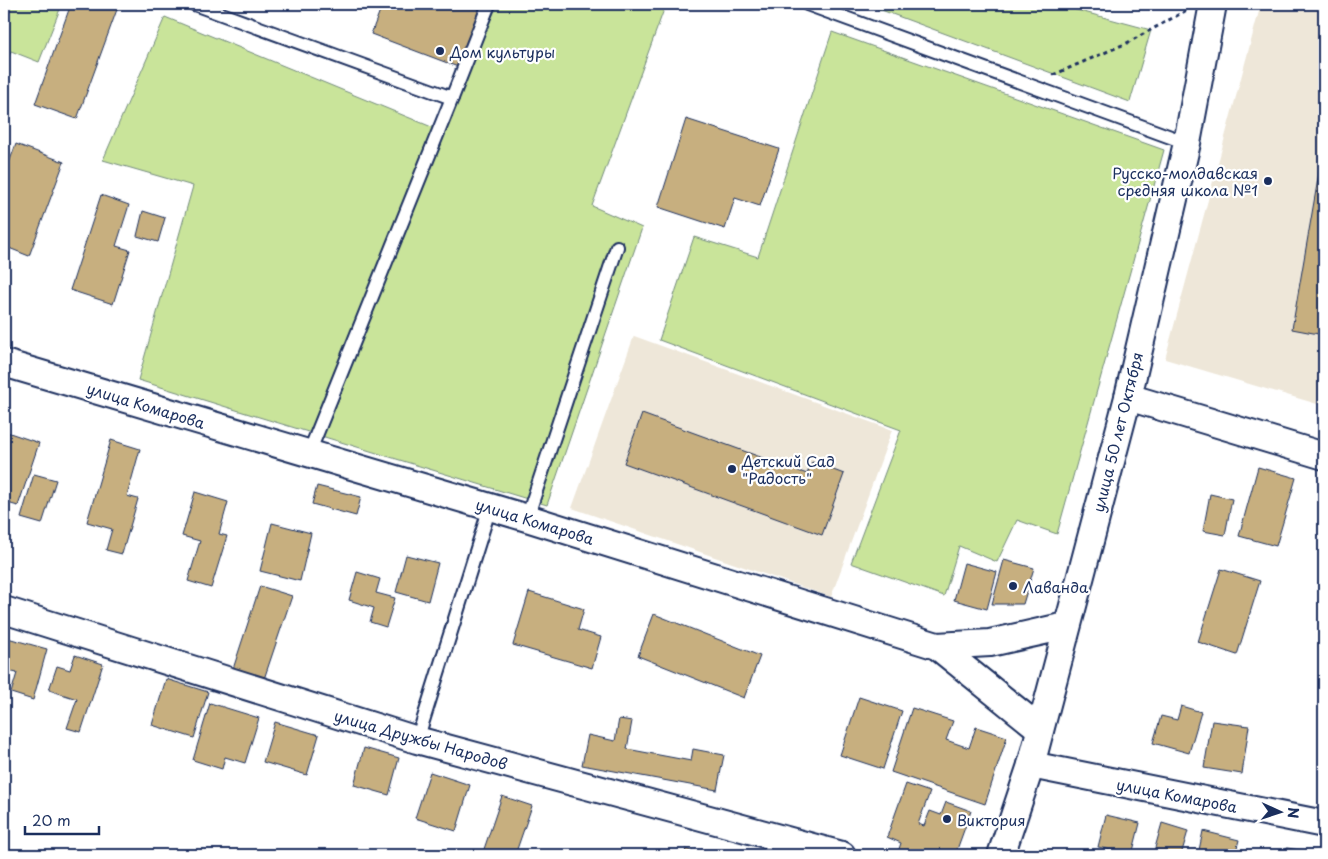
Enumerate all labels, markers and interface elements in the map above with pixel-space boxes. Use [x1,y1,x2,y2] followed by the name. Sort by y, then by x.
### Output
[449,40,555,63] place label: Дом культуры
[434,45,446,57] marker: Дом культуры
[1112,161,1258,201] place label: Русско-молдавская средняя школа №1
[1262,175,1274,187] marker: Русско-молдавская средняя школа №1
[1086,350,1148,514] street label: улица 50 лет Октября
[84,376,209,434] street label: улица Комарова
[741,449,835,489] place label: Детский Сад "Радость"
[726,463,738,475] marker: Детский Сад "Радость"
[473,492,598,550] street label: улица Комарова
[1023,575,1089,598] place label: Лаванда
[1007,580,1019,592] marker: Лаванда
[332,703,510,775] street label: улица Дружбы Народов
[1115,772,1240,818] street label: улица Комарова
[1256,786,1306,836] north arrow
[25,804,99,836] scale bar
[1283,807,1304,819] text: N
[32,808,71,831] text: 20 m
[957,808,1026,831] place label: Виктория
[941,813,953,825] marker: Виктория

